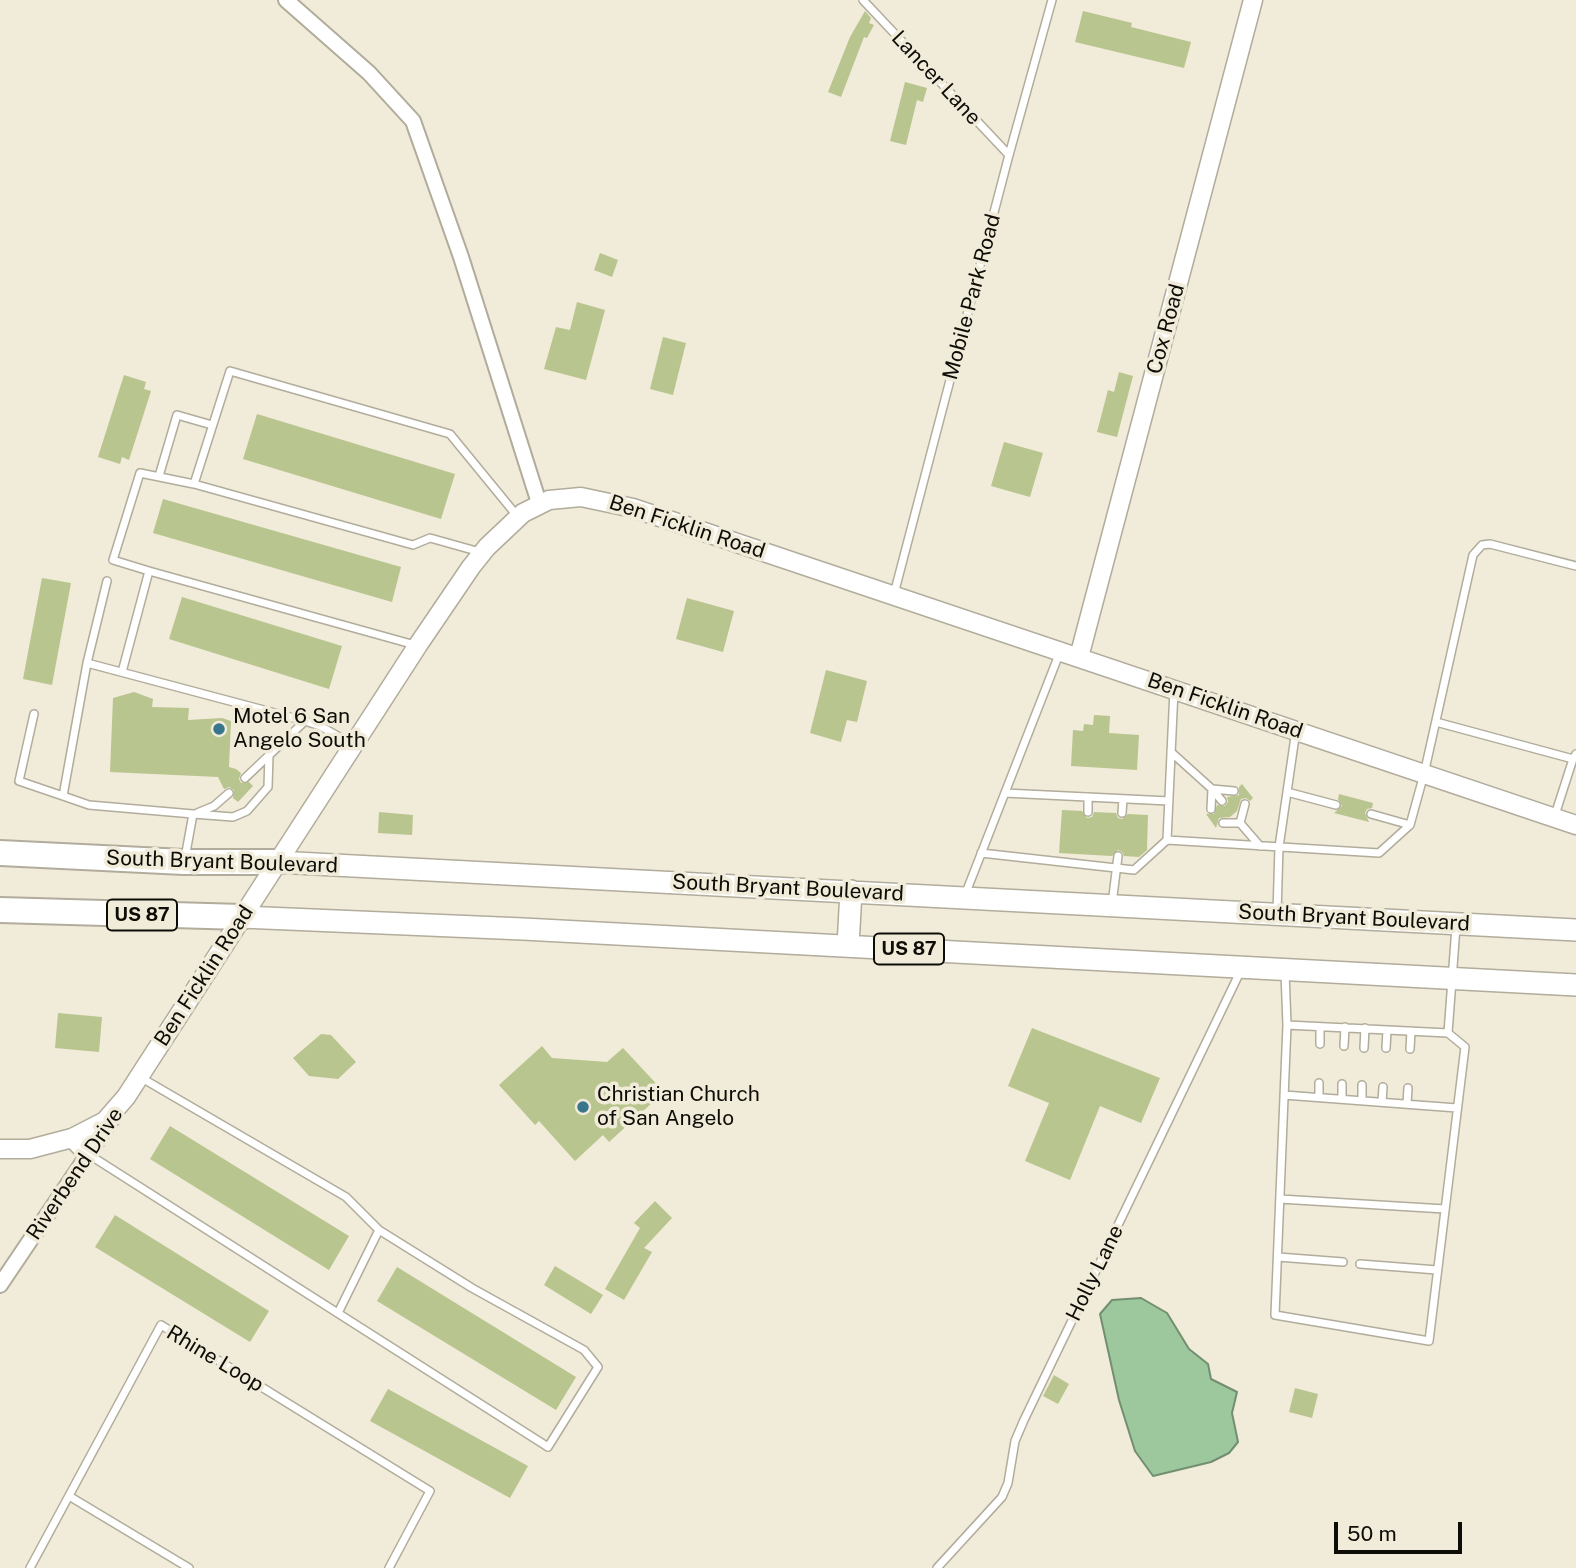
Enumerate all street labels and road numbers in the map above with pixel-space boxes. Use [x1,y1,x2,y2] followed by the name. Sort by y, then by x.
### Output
[886,26,986,130] street label: Lancer Lane
[938,211,1006,383] street label: Mobile Park Road
[1142,281,1190,377] street label: Cox Road
[606,490,768,564] street label: Ben Ficklin Road
[1144,668,1306,744] street label: Ben Ficklin Road
[106,845,338,879] street label: South Bryant Boulevard
[672,869,904,907] street label: South Bryant Boulevard
[1238,899,1470,937] street label: South Bryant Boulevard
[107,900,177,931] road number: US 87
[149,901,259,1051] street label: Ben Ficklin Road
[874,934,944,965] road number: US 87
[21,1103,129,1245] street label: Riverbend Drive
[1061,1221,1129,1325] street label: Holly Lane
[162,1320,268,1398] street label: Rhine Loop

